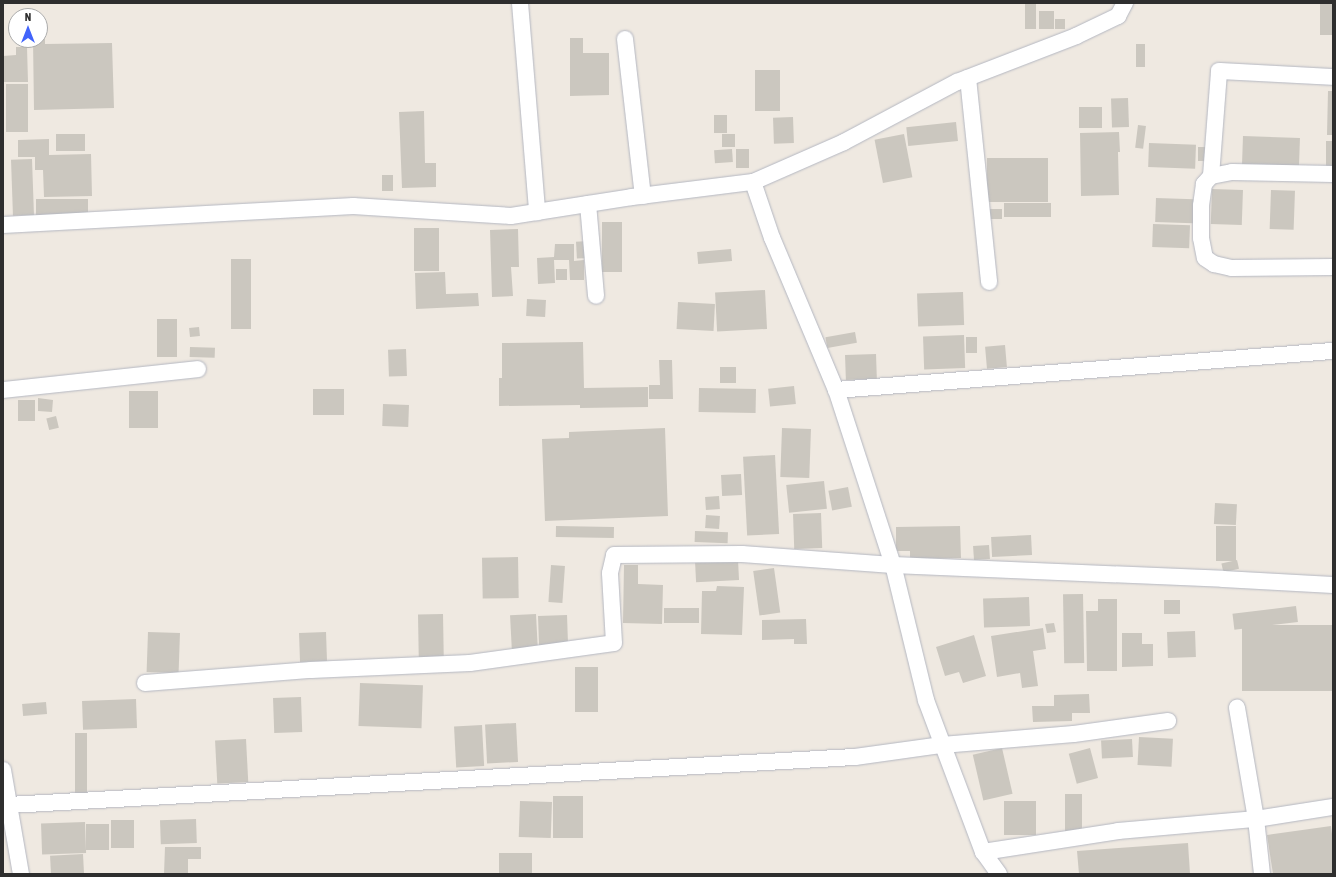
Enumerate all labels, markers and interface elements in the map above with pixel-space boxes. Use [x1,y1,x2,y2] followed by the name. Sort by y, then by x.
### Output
[8,8,48,48] north arrow
[25,11,31,23] text: N

